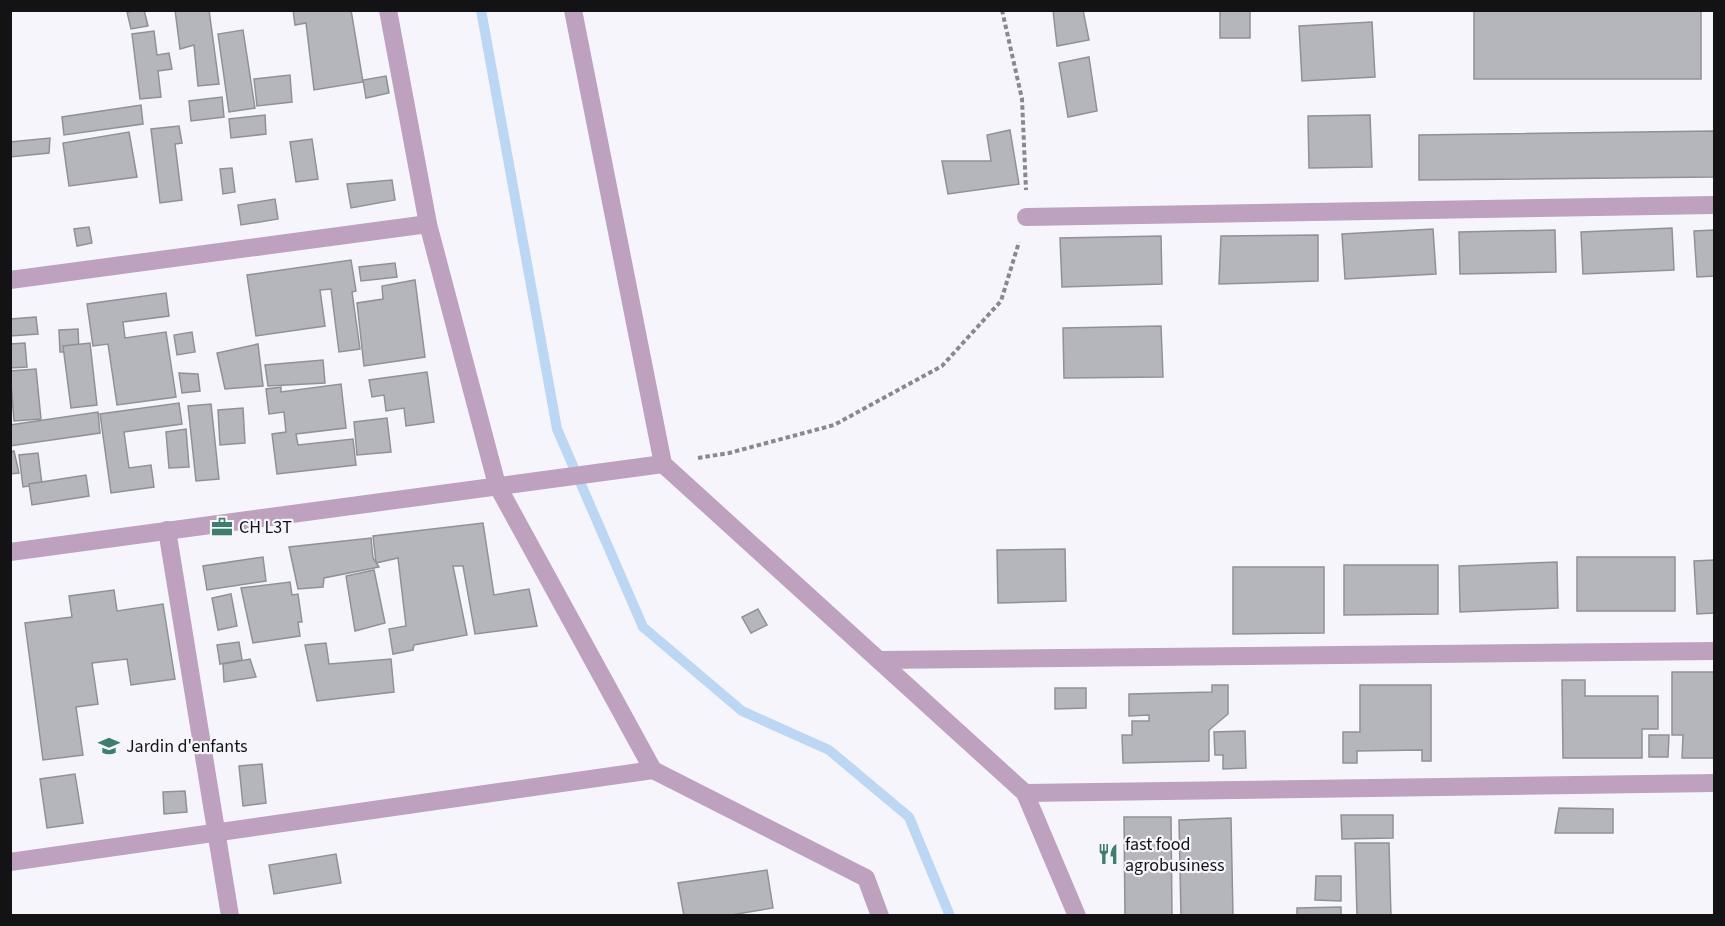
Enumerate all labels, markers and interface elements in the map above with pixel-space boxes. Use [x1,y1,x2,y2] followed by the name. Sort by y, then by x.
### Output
[210,515,234,539] office icon: CH L3T
[239,515,292,540] place label: CH L3T
[97,734,121,758] school or university icon: Jardin d'enfants
[126,734,248,759] place label: Jardin d'enfants
[1125,832,1225,878] place label: fast food agrobusiness
[1096,842,1120,866] restaurant icon: fast food agrobusiness

